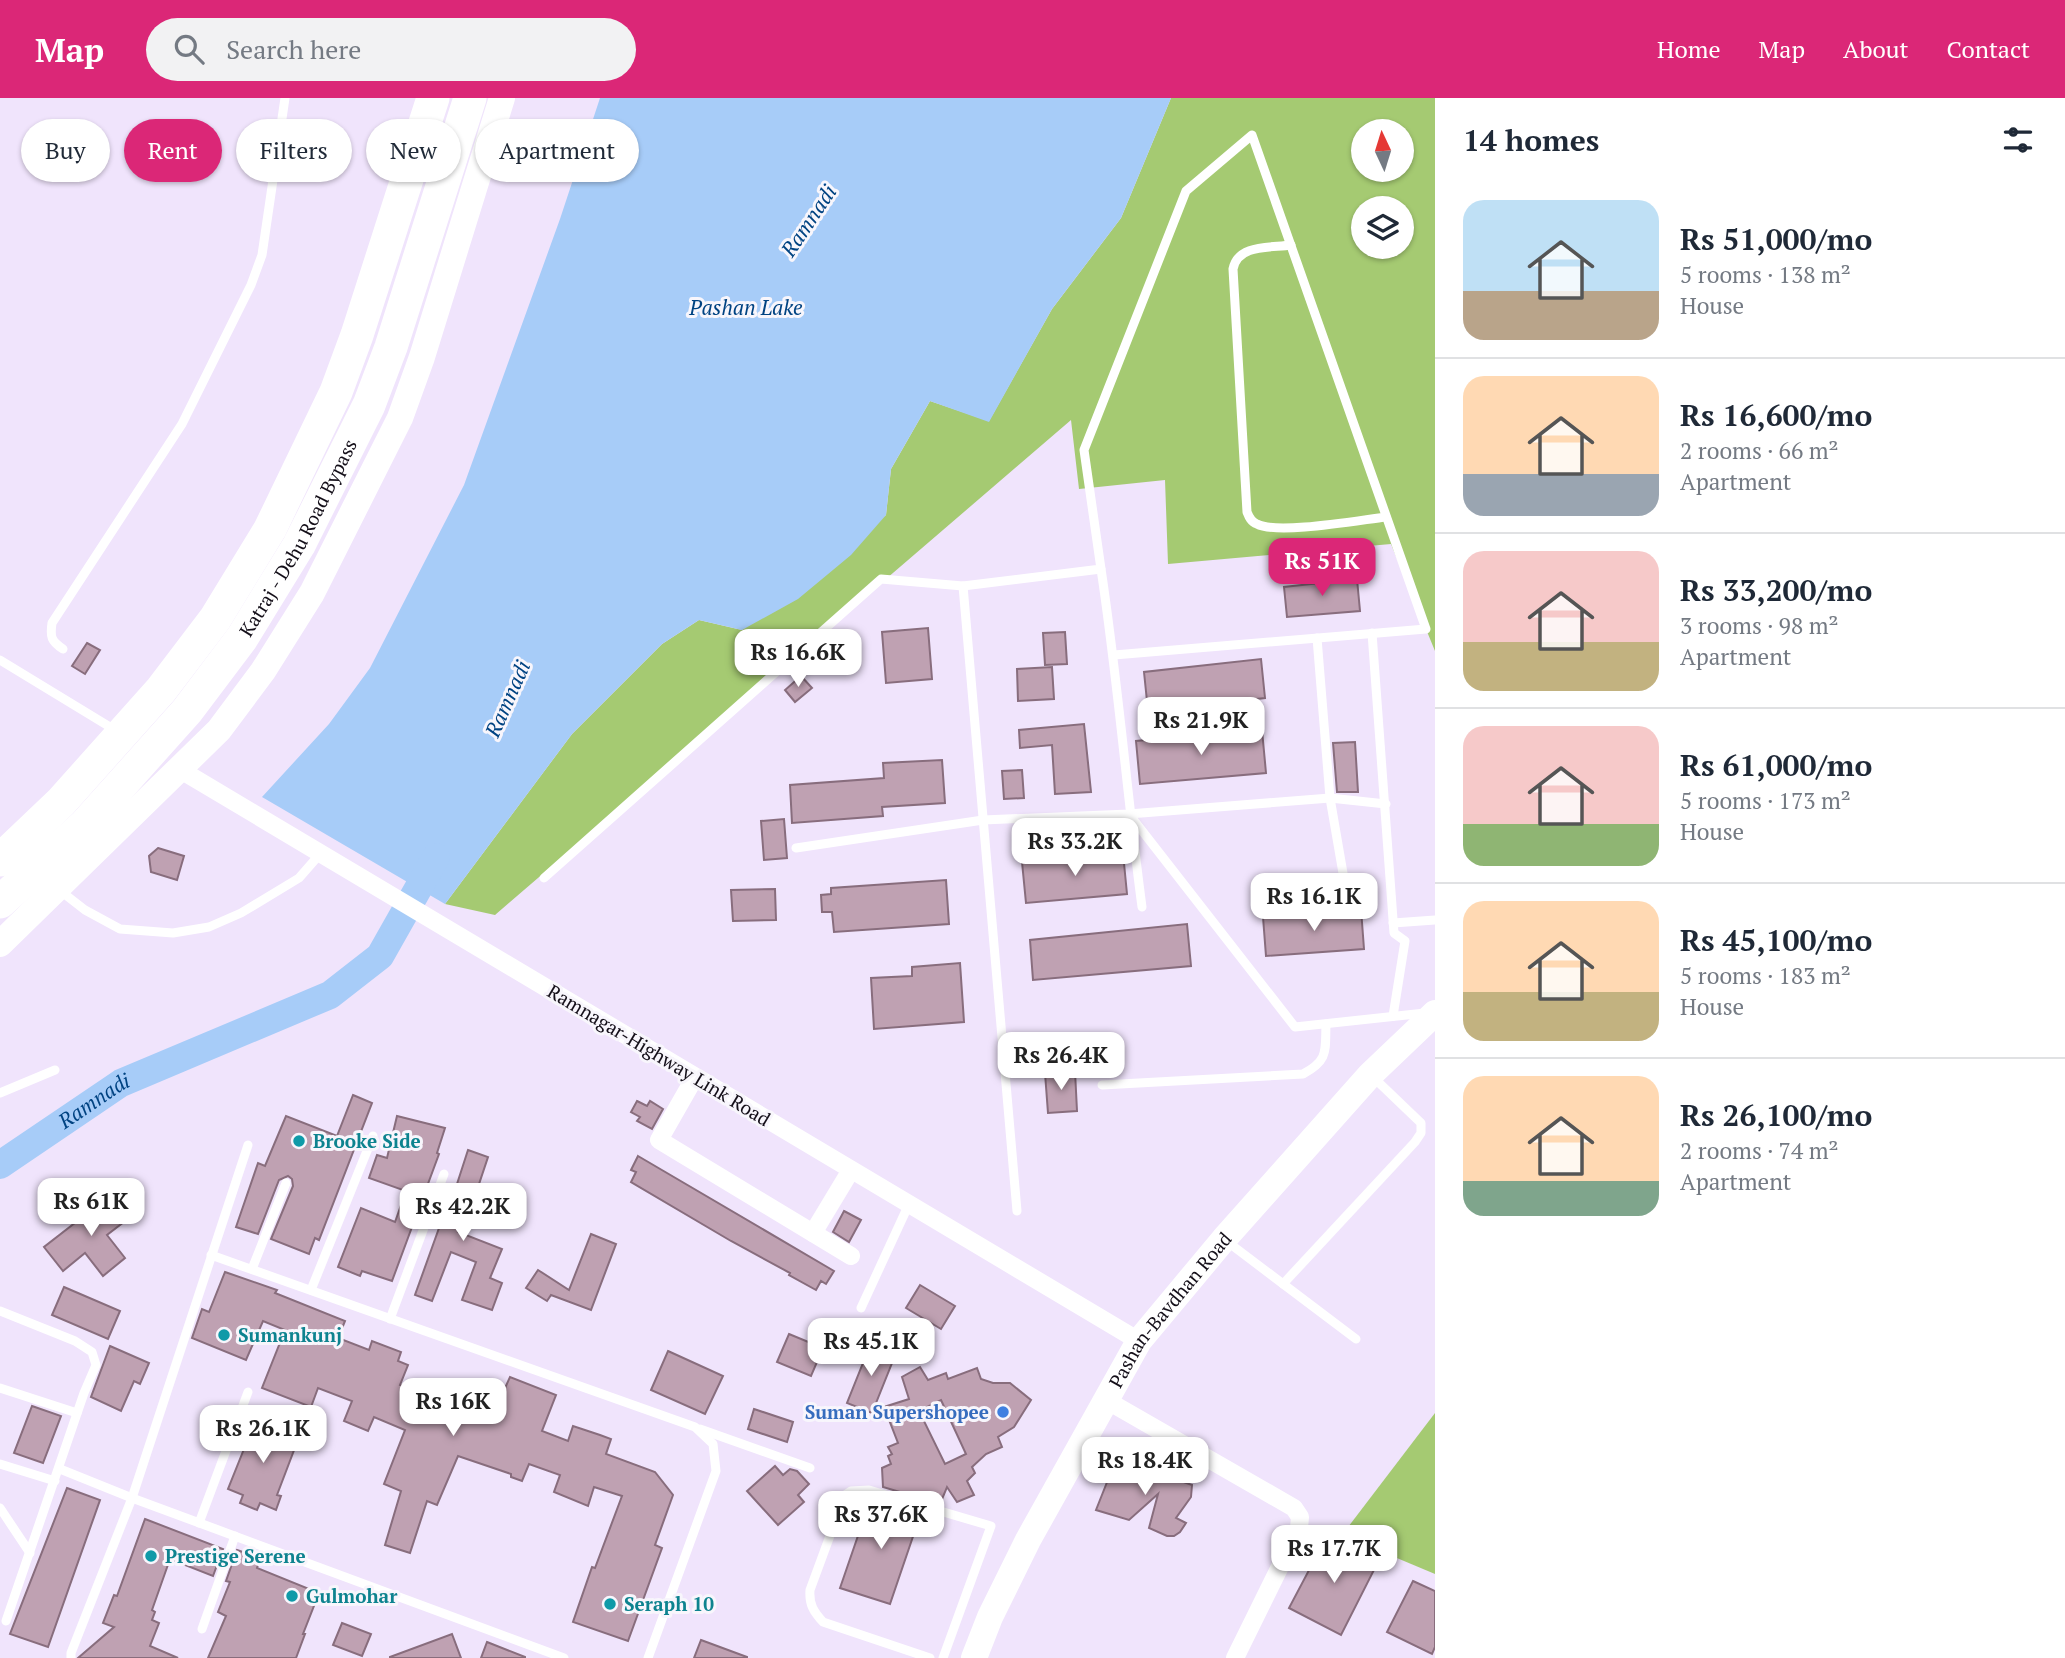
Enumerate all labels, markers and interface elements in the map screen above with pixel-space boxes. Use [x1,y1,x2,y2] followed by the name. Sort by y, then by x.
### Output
[146,18,636,81] search box
[35,28,104,71] text: Map
[170,30,208,68] icon: search
[226,32,361,66] text: Search here
[1657,33,1721,65] text: Home
[1759,33,1805,65] text: Map
[1843,33,1909,65] text: About
[1947,33,2030,65] text: Contact
[21,119,110,182] chip: Buy
[124,119,222,182] chip: Rent
[236,119,352,182] chip: Filters
[366,119,461,182] chip: New
[475,119,639,182] chip: Apartment
[1351,119,1414,182] north arrow
[1351,119,1414,259] map controls
[1463,120,1599,160] text: 14 homes
[1999,121,2037,159] icon: filters
[773,179,842,263] water label: Ramnadi
[1351,196,1414,259] button: layers
[1680,219,1872,259] text: Rs 51,000/mo
[1519,228,1603,312] icon: home
[1680,259,1851,290] text: 5 rooms · 138 m²
[1680,290,1744,321] text: House
[688,293,803,321] water label: Pashan Lake
[1680,395,1872,435] text: Rs 16,600/mo
[1519,404,1603,488] icon: home
[233,435,362,641] street label: Katraj - Dehu Road Bypass
[1680,435,1839,466] text: 2 rooms · 66 m²
[1680,466,1791,497] text: Apartment
[1265,538,1379,598] pin: Rs 51K
[1285,545,1359,576] text: Rs 51K
[1680,570,1872,610] text: Rs 33,200/mo
[1519,579,1603,663] icon: home
[1680,610,1839,641] text: 3 rooms · 98 m²
[726,630,870,689] pin: Rs 16.6K
[751,636,845,667] text: Rs 16.6K
[1680,641,1791,672] text: Apartment
[477,656,536,742] water label: Ramnadi
[1129,698,1273,757] pin: Rs 21.9K
[1154,704,1248,735] text: Rs 21.9K
[1680,745,1872,785] text: Rs 61,000/mo
[1519,754,1603,838] icon: home
[1680,785,1851,816] text: 5 rooms · 173 m²
[1680,816,1744,847] text: House
[1003,818,1147,878] pin: Rs 33.2K
[1028,825,1122,856] text: Rs 33.2K
[1242,874,1386,933] pin: Rs 16.1K
[1267,880,1361,911] text: Rs 16.1K
[1680,920,1872,960] text: Rs 45,100/mo
[1519,929,1603,1013] icon: home
[1680,960,1851,991] text: 5 rooms · 183 m²
[543,978,776,1131] street label: Ramnagar-Highway Link Road
[1680,991,1744,1022] text: House
[989,1032,1133,1092] pin: Rs 26.4K
[1014,1039,1108,1070] text: Rs 26.4K
[52,1066,134,1135] water label: Ramnadi
[1680,1095,1872,1135] text: Rs 26,100/mo
[1519,1104,1603,1188] icon: home
[313,1128,421,1153] place label: Brooke Side
[291,1133,307,1149] marker: Brooke Side
[1680,1135,1839,1166] text: 2 rooms · 74 m²
[1680,1166,1791,1197] text: Apartment
[34,1178,148,1238] pin: Rs 61K
[391,1184,535,1243] pin: Rs 42.2K
[54,1185,128,1216] text: Rs 61K
[416,1190,510,1221] text: Rs 42.2K
[1102,1226,1237,1392] street label: Pashan-Bavdhan Road
[799,1318,943,1378] pin: Rs 45.1K
[238,1322,342,1347] place label: Sumankunj
[824,1325,918,1356] text: Rs 45.1K
[216,1327,232,1343] marker: Sumankunj
[396,1378,510,1438] pin: Rs 16K
[416,1385,490,1416] text: Rs 16K
[805,1399,989,1424] place label: Suman Supershopee
[995,1404,1011,1420] marker: Suman Supershopee
[191,1406,335,1465] pin: Rs 26.1K
[216,1412,310,1443] text: Rs 26.1K
[1073,1438,1217,1497] pin: Rs 18.4K
[1098,1444,1192,1475] text: Rs 18.4K
[809,1492,953,1551] pin: Rs 37.6K
[834,1498,928,1529] text: Rs 37.6K
[1262,1526,1406,1585] pin: Rs 17.7K
[1287,1532,1381,1563] text: Rs 17.7K
[165,1543,306,1568] place label: Prestige Serene
[143,1548,159,1564] marker: Prestige Serene
[306,1583,398,1608] place label: Gulmohar
[284,1588,300,1604] marker: Gulmohar
[624,1591,714,1616] place label: Seraph 10
[602,1596,618,1612] marker: Seraph 10

